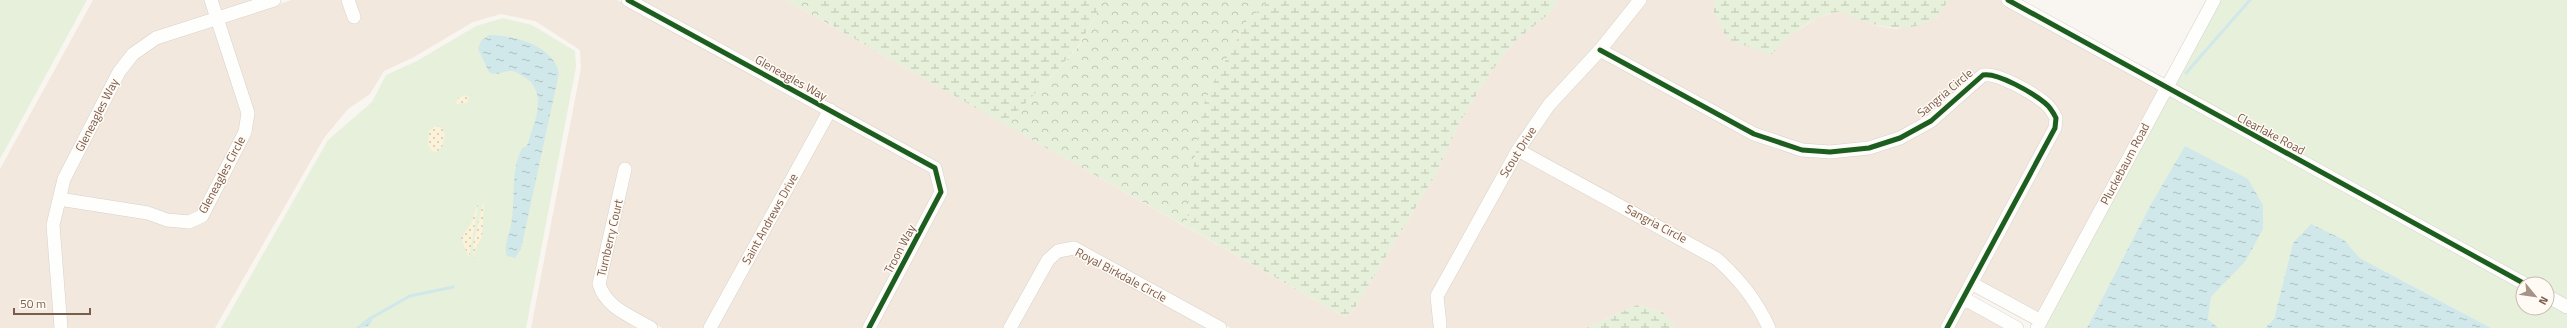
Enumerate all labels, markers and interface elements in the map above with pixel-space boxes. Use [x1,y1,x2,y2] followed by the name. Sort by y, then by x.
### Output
[752,50,831,105] street label: Gleneagles Way
[1913,64,1977,122] street label: Sangria Circle
[70,75,123,155] street label: Gleneagles Way
[2234,108,2309,159] street label: Clearlake Road
[2095,119,2154,208] street label: Pluckebaum Road
[1494,122,1541,181] street label: Scout Drive
[193,133,250,217] street label: Gleneagles Circle
[737,170,803,268] street label: Saint Andrews Drive
[591,197,628,278] street label: Turnberry Court
[1622,199,1691,248] street label: Sangria Circle
[879,221,921,277] street label: Troon Way
[1072,242,1170,307] street label: Royal Birkdale Circle
[2515,276,2555,316] north arrow
[14,290,90,316] scale bar
[20,294,46,313] text: 50 m
[2535,294,2553,308] text: N

